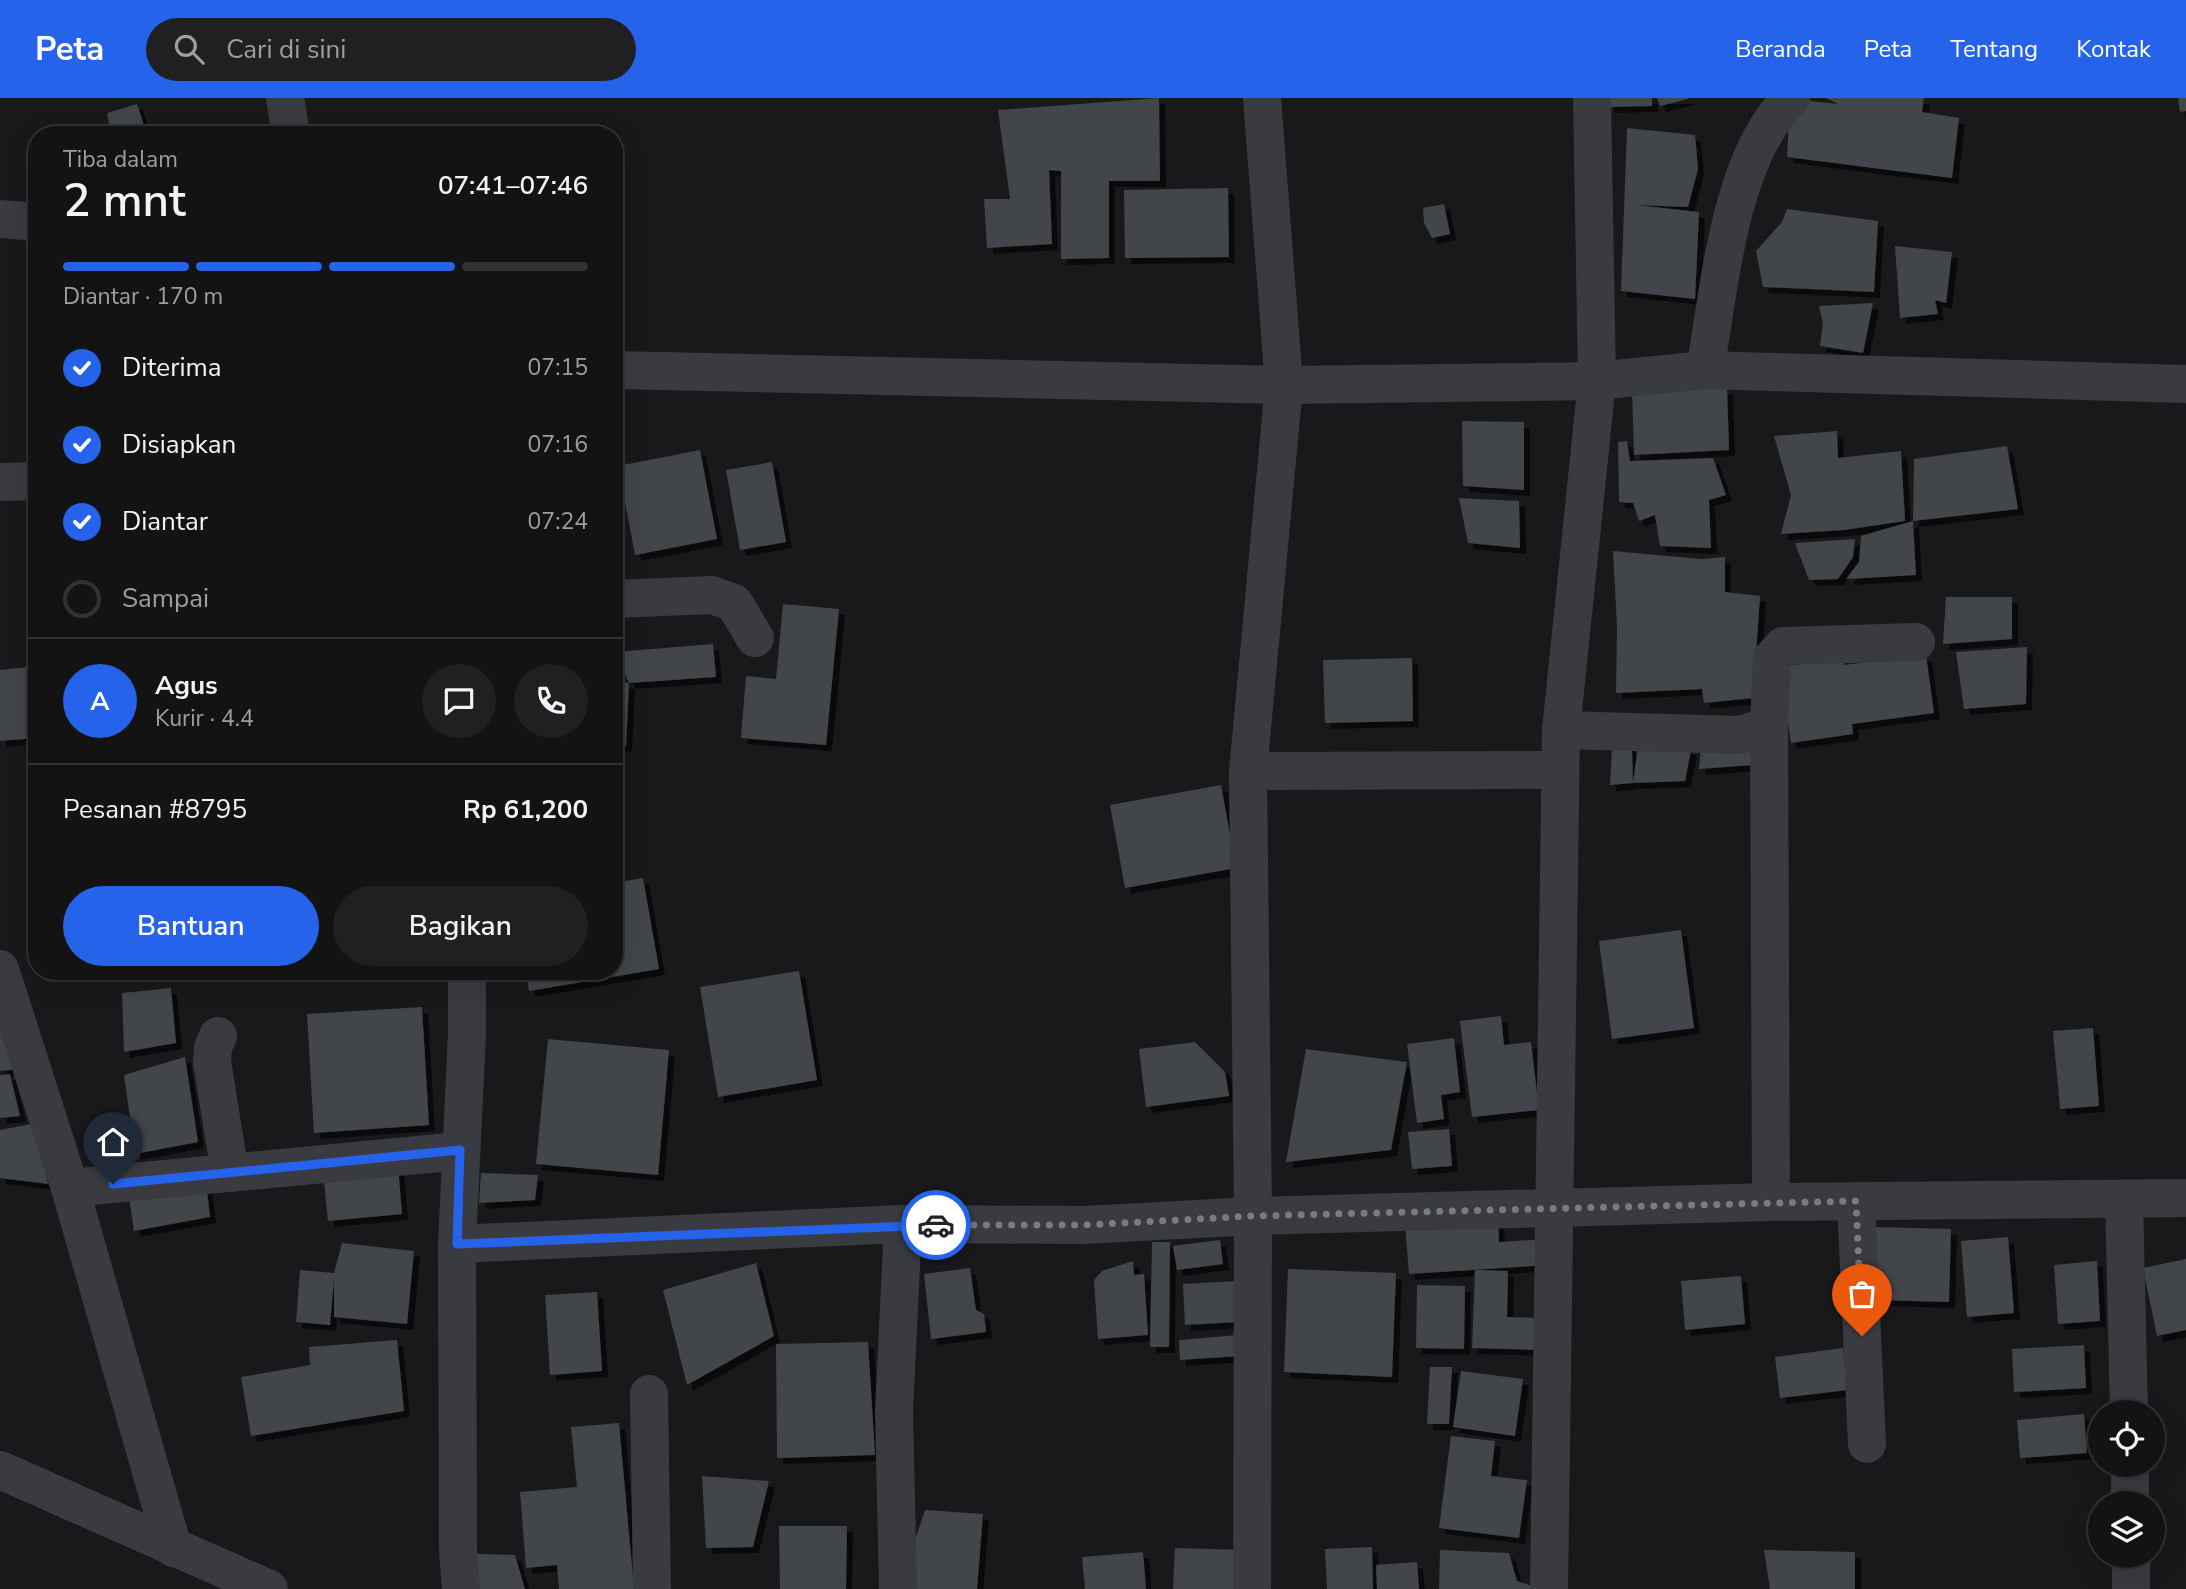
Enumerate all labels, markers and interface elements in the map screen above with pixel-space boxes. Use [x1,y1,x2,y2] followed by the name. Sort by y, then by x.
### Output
[146,18,636,81] search box
[35,27,104,72] text: Peta
[170,30,208,68] icon: search
[226,32,346,67] text: Cari di sini
[1735,33,1826,65] text: Beranda
[1864,33,1912,65] text: Peta
[1950,33,2038,65] text: Tentang
[2076,33,2151,65] text: Kontak
[63,144,178,175] text: Tiba dalam
[438,168,588,203] text: 07:41–07:46
[63,169,186,232] text: 2 mnt
[63,281,223,312] text: Diantar · 170 m
[63,349,101,387] icon: check
[122,350,222,385] text: Diterima
[528,352,588,383] text: 07:15
[63,426,101,464] icon: check
[122,427,236,462] text: Disiapkan
[528,429,588,460] text: 07:16
[63,503,101,541] icon: check
[122,504,208,539] text: Diantar
[528,506,588,537] text: 07:24
[122,581,209,616] text: Sampai
[422,664,496,738] button: chat
[514,664,588,738] button: phone
[155,668,218,703] text: Agus
[90,684,110,719] text: A
[155,703,254,734] text: Kurir · 4.4
[63,792,247,827] text: Pesanan #8795
[463,792,588,827] text: Rp 61,200
[63,886,319,966] button: Bantuan
[333,886,588,966] button: Bagikan
[83,1112,143,1184] pin
[94,1123,132,1161] icon: home
[901,1190,971,1260] courier
[917,1206,955,1244] icon: car
[1832,1264,1892,1336] pin
[1843,1275,1881,1313] icon: bag
[2088,1400,2165,1568] map controls
[2088,1400,2165,1477] button: locate
[2088,1491,2165,1568] button: layers

